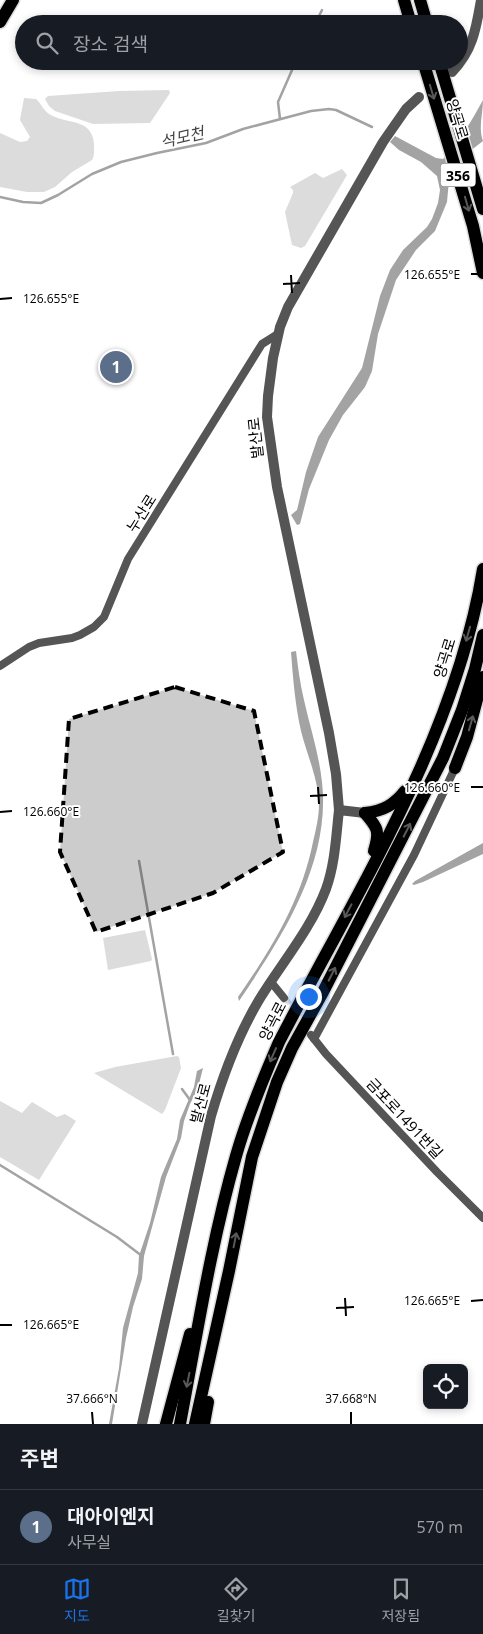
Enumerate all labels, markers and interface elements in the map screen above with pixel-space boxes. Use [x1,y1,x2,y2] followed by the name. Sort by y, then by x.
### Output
[15,15,468,70] search box
[33,29,61,57] icon: search
[73,31,148,57] text: 장소 검색
[428,84,438,100] one-way arrow
[442,96,474,142] street label: 양곡로
[158,121,208,153] water label: 석모천
[440,164,476,186] road number: 356
[462,195,472,211] one-way arrow
[404,266,460,283] text: 126.655°E
[23,290,79,307] text: 126.655°E
[100,348,132,386] pin: 1
[243,416,267,460] street label: 발산로
[122,490,160,536] street label: 누산로
[463,625,473,641] one-way arrow
[428,635,460,681] street label: 양곡로
[466,715,476,731] one-way arrow
[404,779,460,796] text: 126.660°E
[23,803,79,820] text: 126.660°E
[403,823,412,838] one-way arrow
[343,903,353,918] one-way arrow
[328,967,338,982] one-way arrow
[296,984,322,1010] your location
[254,998,290,1044] street label: 양곡로
[268,1047,278,1062] one-way arrow
[362,1073,448,1163] street label: 금포로1491번길
[185,1080,215,1126] street label: 발산로
[230,1232,240,1248] one-way arrow
[404,1292,460,1309] text: 126.665°E
[23,1316,79,1333] text: 126.665°E
[423,1364,468,1409] map controls
[423,1364,468,1409] button: locate
[183,1372,193,1388] one-way arrow
[66,1390,118,1407] text: 37.666°N
[325,1390,377,1407] text: 37.668°N
[20,1444,59,1472] text: 주변
[67,1503,154,1529] text: 대아이엔지
[31,1516,41,1538] text: 1
[417,1516,463,1538] text: 570 m
[67,1531,111,1553] text: 사무실
[63,1575,91,1625] tab: 지도
[217,1575,256,1625] tab: 길찾기
[381,1575,420,1625] tab: 저장됨

